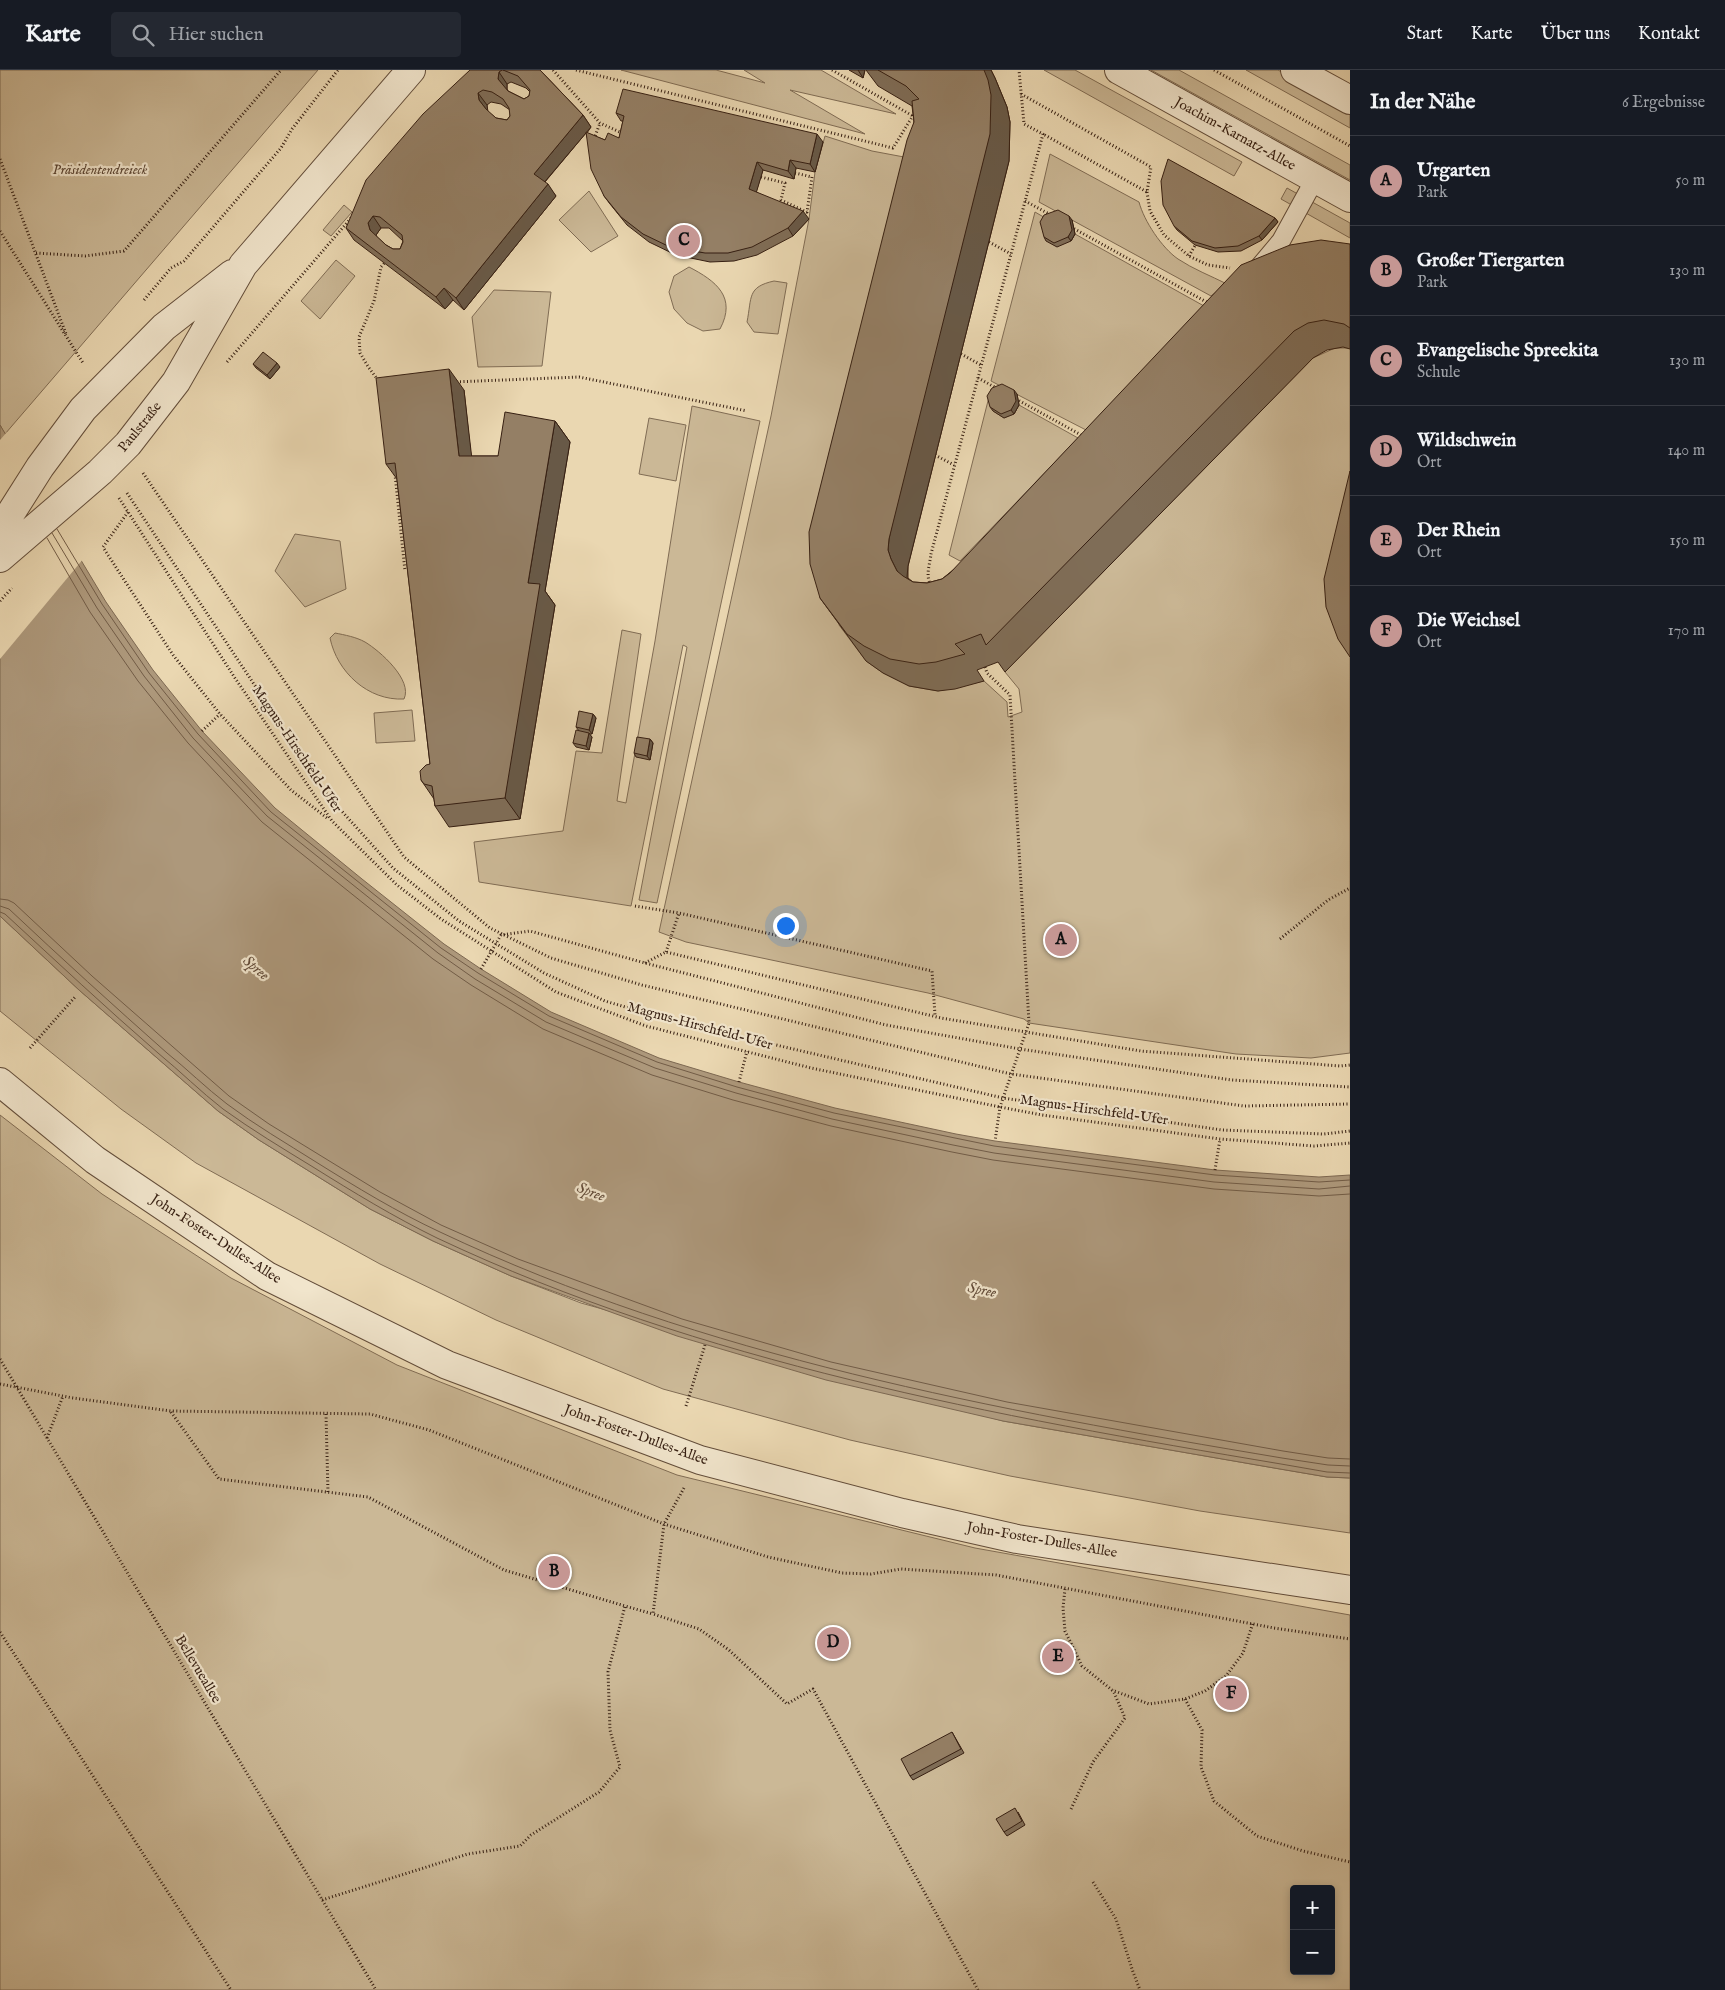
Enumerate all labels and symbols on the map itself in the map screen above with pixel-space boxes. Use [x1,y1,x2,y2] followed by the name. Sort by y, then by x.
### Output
[1169,92,1299,175] street label: Joachim-Karnatz-Allee
[53,161,148,179] park label: Präsidentendreieck
[668,222,700,260] pin: C
[114,398,166,456] street label: Paulstraße
[248,682,346,816] street label: Magnus-Hirschfeld-Ufer
[773,913,799,939] your location
[1045,921,1077,959] pin: A
[239,951,273,985] water label: Spree
[625,998,775,1054] street label: Magnus-Hirschfeld-Ufer
[1019,1091,1169,1129] street label: Magnus-Hirschfeld-Ufer
[574,1178,608,1206] water label: Spree
[146,1189,285,1288] street label: John-Foster-Dulles-Allee
[966,1278,998,1302] water label: Spree
[560,1400,711,1470] street label: John-Foster-Dulles-Allee
[964,1518,1119,1562] street label: John-Foster-Dulles-Allee
[538,1553,570,1591] pin: B
[817,1624,849,1662] pin: D
[171,1632,226,1707] street label: Bellevueallee
[1042,1638,1074,1676] pin: E
[1215,1675,1247,1713] pin: F

